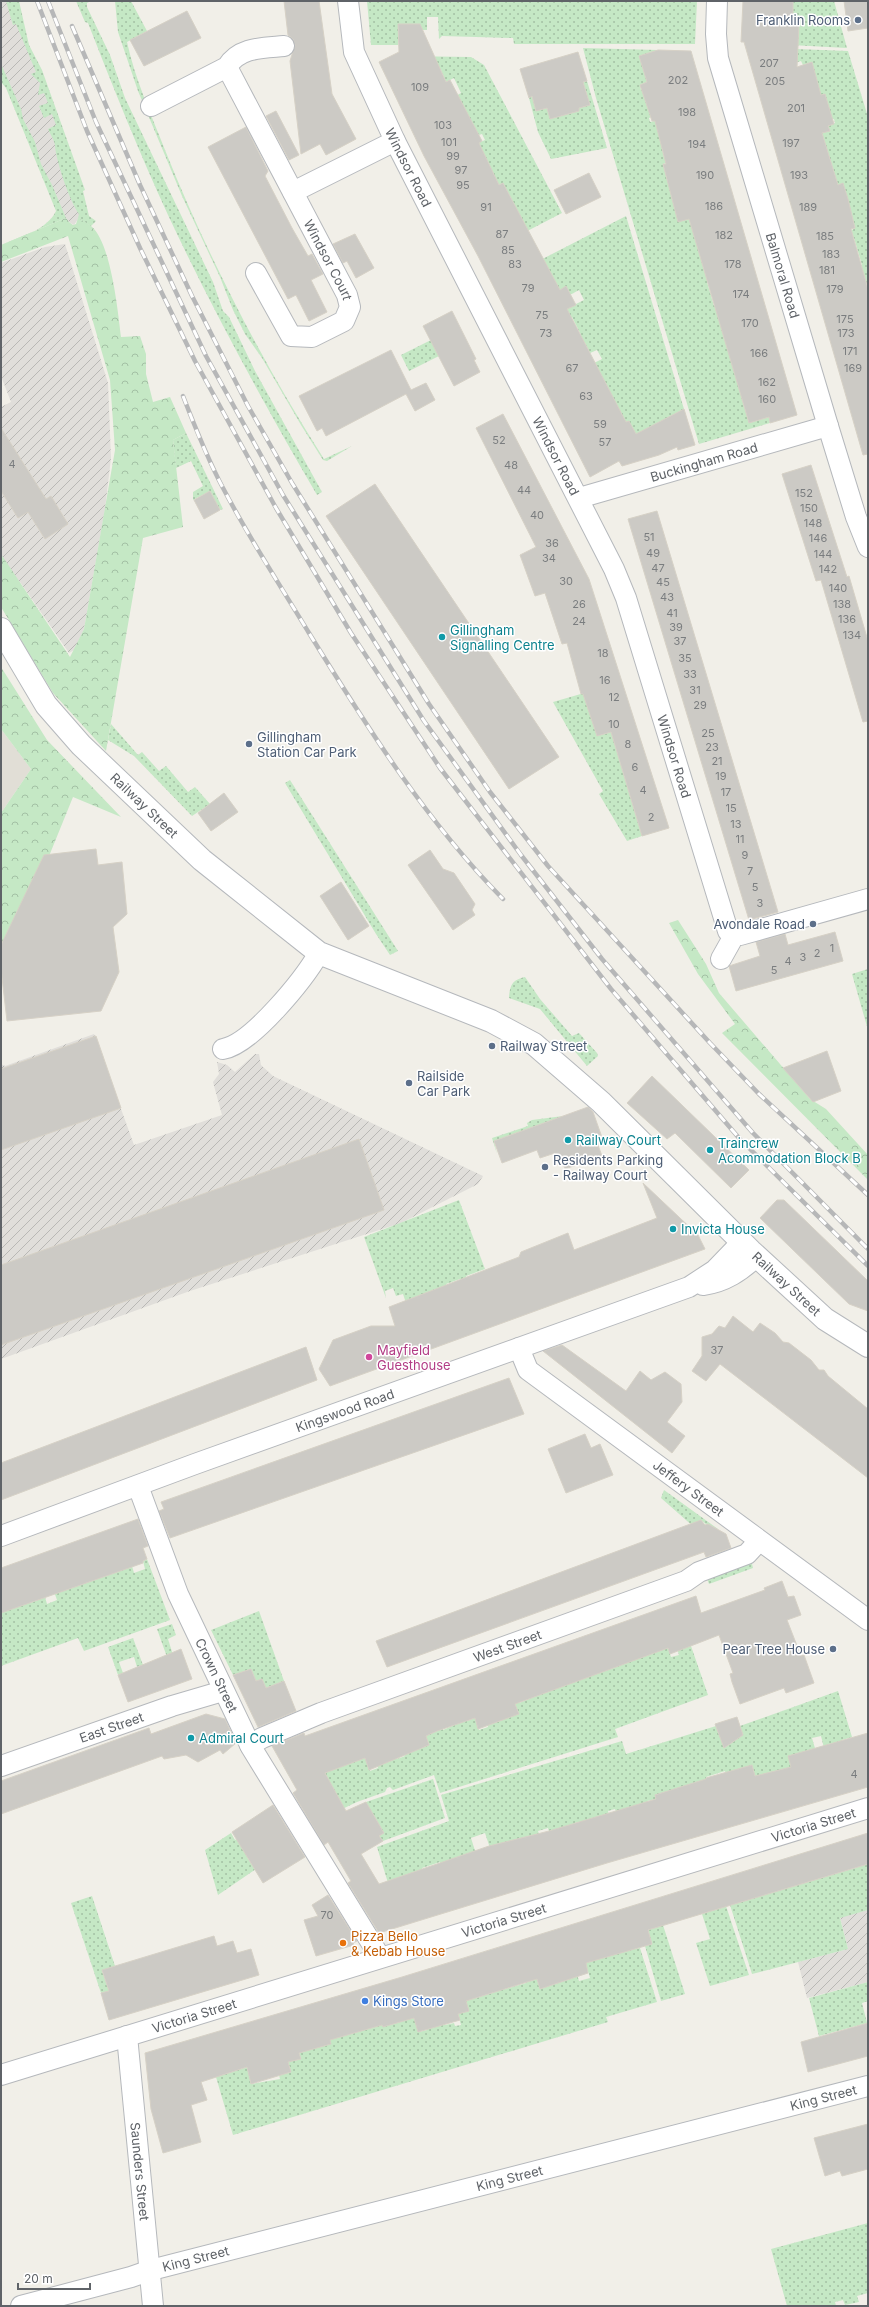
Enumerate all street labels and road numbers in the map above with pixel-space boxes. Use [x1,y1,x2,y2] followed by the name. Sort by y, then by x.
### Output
[382,125,435,209] street label: Windsor Road
[301,217,356,302] street label: Windsor Court
[763,231,803,320] street label: Balmoral Road
[529,414,583,498] street label: Windsor Road
[648,439,759,485] street label: Buckingham Road
[654,713,695,800] street label: Windsor Road
[107,769,182,841] street label: Railway Street
[749,1248,824,1319] street label: Railway Street
[293,1385,396,1435] street label: Kingswood Road
[650,1457,727,1519] street label: Jeffery Street
[471,1626,543,1665] street label: West Street
[192,1635,241,1715] street label: Crown Street
[77,1709,146,1746] street label: East Street
[769,1804,858,1845] street label: Victoria Street
[460,1900,548,1941] street label: Victoria Street
[150,1995,238,2036] street label: Victoria Street
[788,2081,858,2114] street label: King Street
[127,2121,153,2221] street label: Saunders Street
[474,2162,544,2194] street label: King Street
[161,2242,231,2275] street label: King Street

